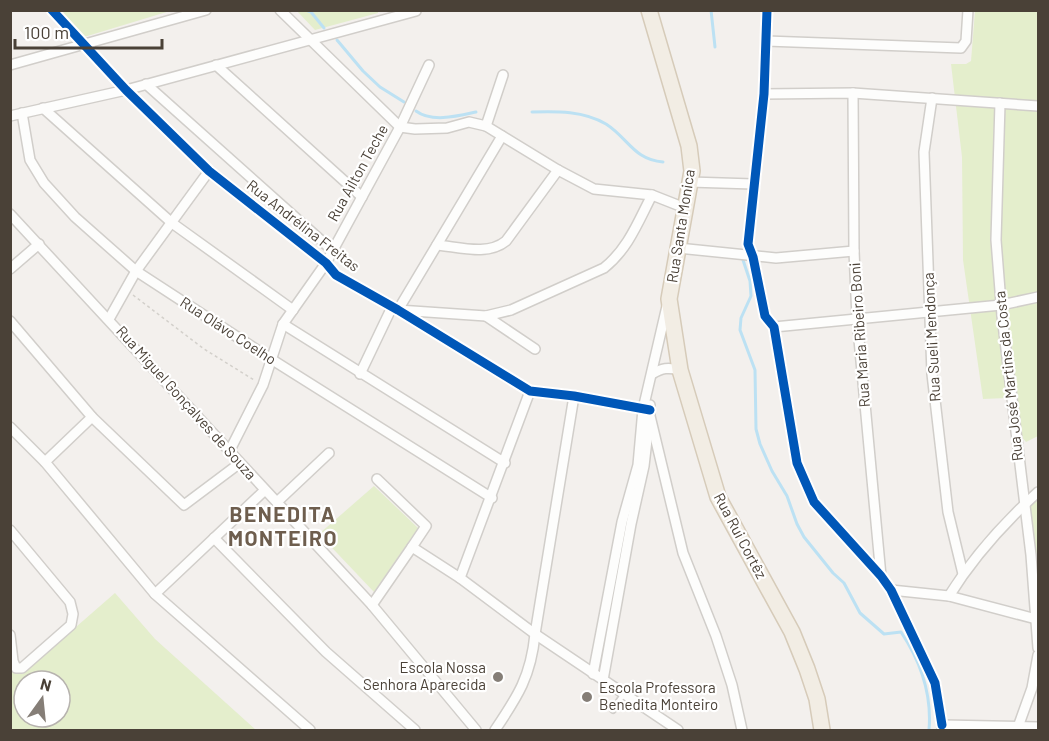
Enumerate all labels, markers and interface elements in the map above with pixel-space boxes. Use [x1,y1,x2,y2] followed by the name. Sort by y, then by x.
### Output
[15,12,162,50] scale bar
[24,21,69,43] text: 100 m
[323,121,391,224] street label: Rua Ailton Teche
[662,168,698,284] street label: Rua Santa Monica
[244,175,364,275] street label: Rua Andrélina Freitas
[845,262,873,408] street label: Rua Maria Ribeiro Boni
[919,272,943,402] street label: Rua Sueli Mendonça
[990,290,1026,462] street label: Rua José Martins da Costa
[177,292,280,368] street label: Rua Olávo Coelho
[113,322,261,483] street label: Rua Miguel Gonçalves de Souza
[711,489,771,582] street label: Rua Rui Cortêz
[228,501,338,550] district label: BENEDITA MONTEIRO
[363,658,486,693] place label: Escola Nossa Senhora Aparecida
[12,669,72,729] north arrow
[491,670,505,684] marker: Escola Nossa Senhora Aparecida
[38,673,54,695] text: N
[599,678,718,713] place label: Escola Professora Benedita Monteiro
[580,690,594,704] marker: Escola Professora Benedita Monteiro

